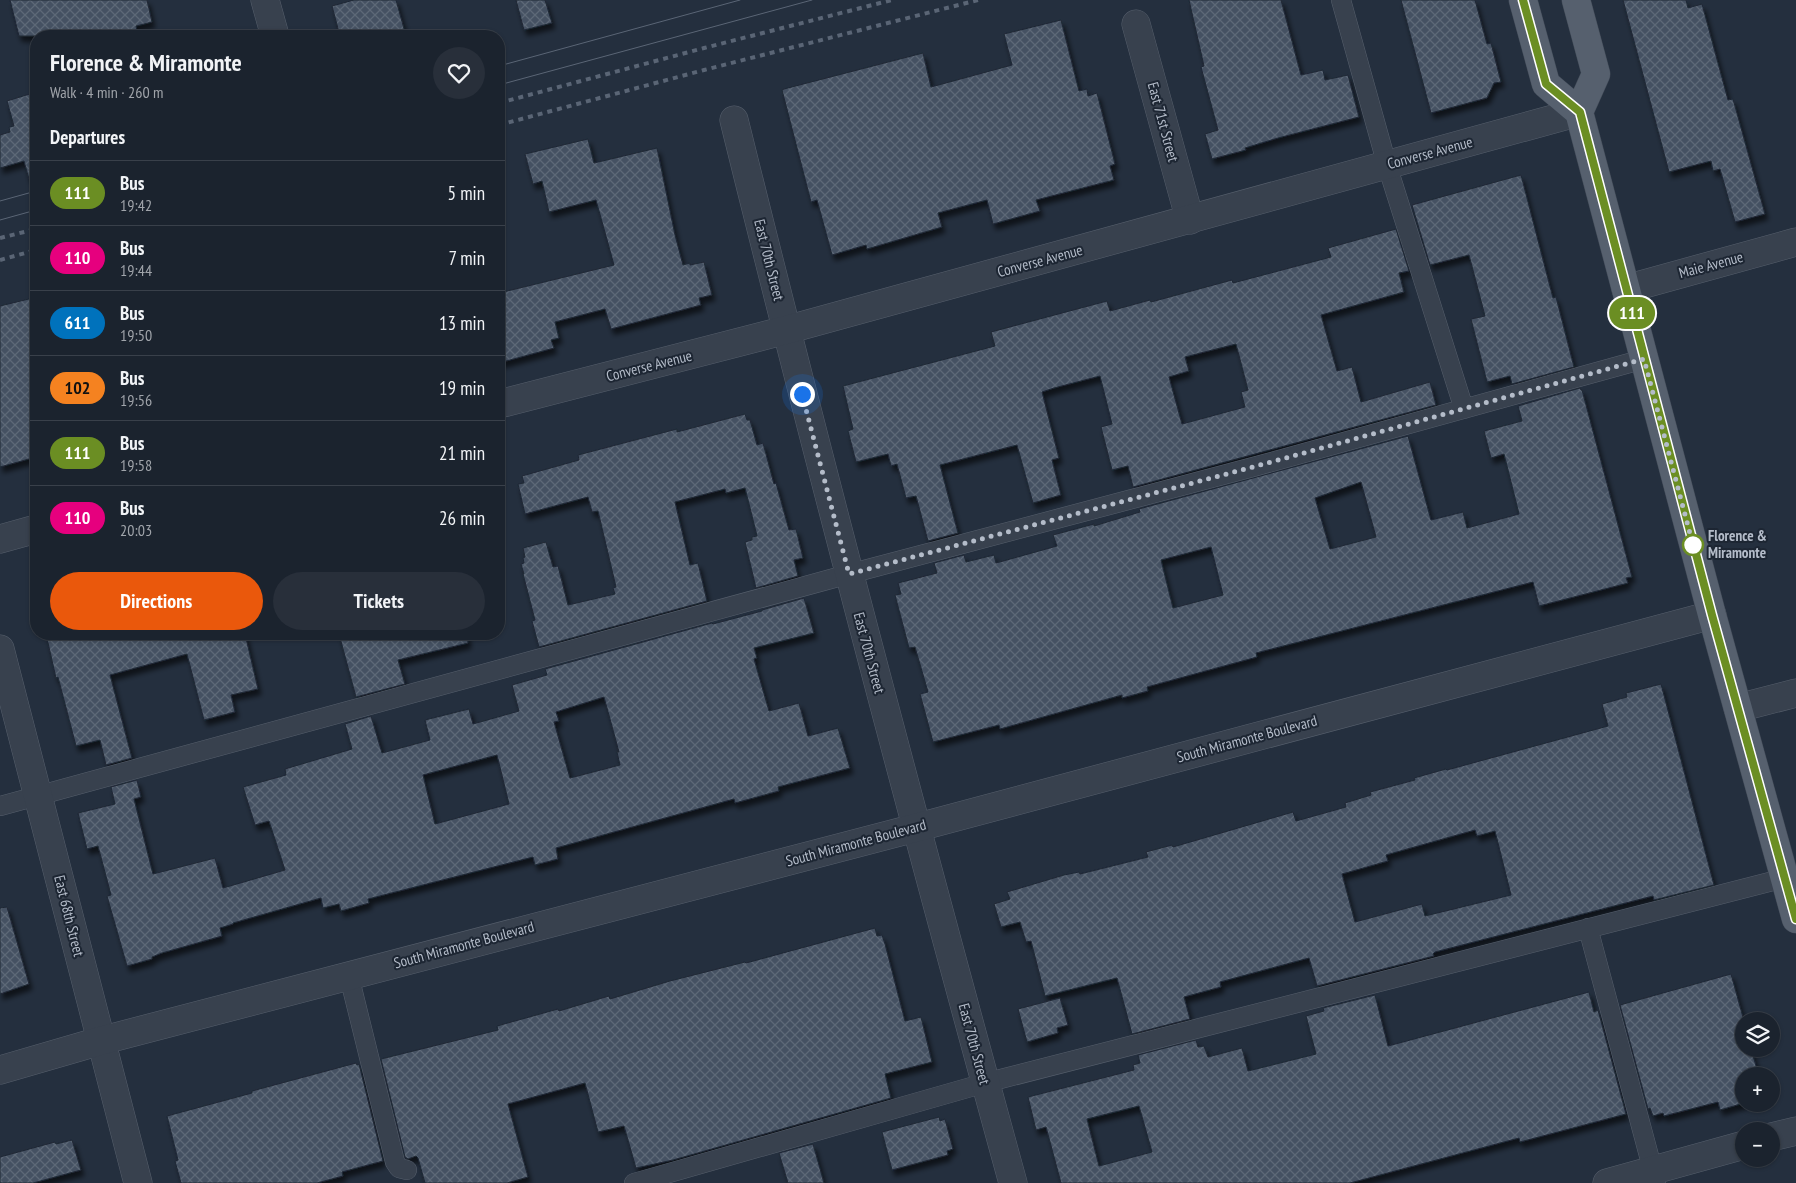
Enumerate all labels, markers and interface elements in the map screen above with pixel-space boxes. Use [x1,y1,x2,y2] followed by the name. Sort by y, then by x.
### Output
[50,47,242,78] text: Florence & Miramonte
[433,47,485,99] button: heart
[1144,80,1183,164] street label: East 71st Street
[50,82,163,102] text: Walk · 4 min · 260 m
[50,125,125,149] text: Departures
[1385,132,1475,173] street label: Converse Avenue
[120,171,144,195] text: Bus
[65,181,90,204] text: 111
[448,181,485,205] text: 5 min
[120,195,152,215] text: 19:42
[750,217,789,303] street label: East 70th Street
[120,236,144,260] text: Bus
[995,240,1085,281] street label: Converse Avenue
[65,246,90,269] text: 110
[448,246,485,270] text: 7 min
[1677,247,1745,282] street label: Maie Avenue
[120,260,152,280] text: 19:44
[1603,297,1661,329] line badge: 111
[120,301,144,325] text: Bus
[1619,301,1645,324] text: 111
[65,311,90,334] text: 611
[439,311,485,335] text: 13 min
[120,325,152,345] text: 19:50
[604,346,694,385] street label: Converse Avenue
[120,366,144,390] text: Bus
[65,376,90,399] text: 102
[439,376,485,400] text: 19 min
[790,382,815,407] your location
[120,390,152,410] text: 19:56
[120,431,144,455] text: Bus
[65,441,90,464] text: 111
[439,441,485,465] text: 21 min
[120,455,152,475] text: 19:58
[120,496,144,520] text: Bus
[65,506,90,529] text: 110
[439,506,485,530] text: 26 min
[120,520,152,540] text: 20:03
[1708,526,1767,562] place label: Florence & Miramonte
[1682,534,1704,556] marker: Florence & Miramonte
[50,572,263,630] button: Directions
[273,572,485,630] button: Tickets
[850,610,889,696] street label: East 70th Street
[1175,711,1319,766] street label: South Miramonte Boulevard
[784,815,928,870] street label: South Miramonte Boulevard
[50,873,89,959] street label: East 68th Street
[392,917,536,972] street label: South Miramonte Boulevard
[955,1001,994,1087] street label: East 70th Street
[1735,1012,1780,1167] map controls
[1735,1012,1780,1057] button: layers
[1735,1067,1780,1112] button: +
[1735,1122,1780,1167] button: −

